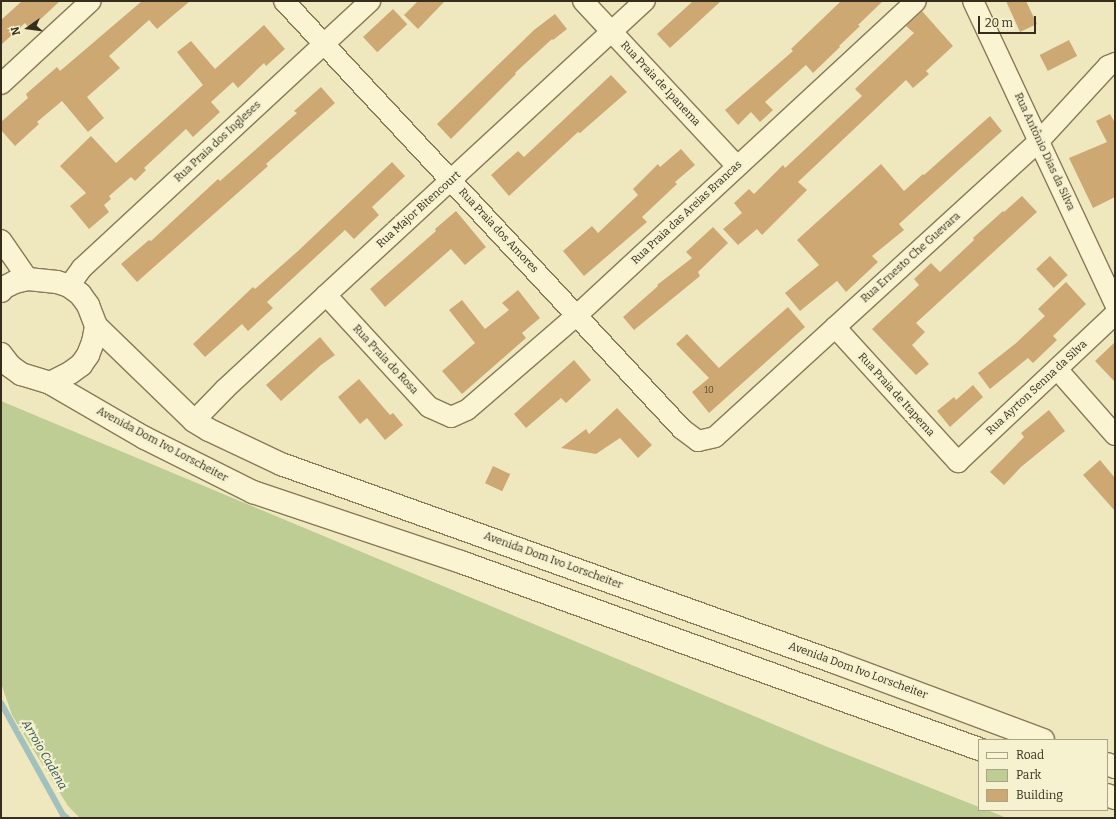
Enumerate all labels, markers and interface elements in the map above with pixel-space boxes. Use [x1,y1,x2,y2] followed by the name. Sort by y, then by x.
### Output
[8,8,48,48] north arrow
[980,8,1038,34] scale bar
[985,16,1013,30] text: 20 m
[9,25,23,37] text: N
[617,39,703,129] street label: Rua Praia de Ipanema
[1011,91,1077,213] street label: Rua Antônio Dias da Silva
[172,99,264,185] street label: Rua Praia dos Ingleses
[629,158,745,268] street label: Rua Praia das Areias Brancas
[374,169,464,251] street label: Rua Major Bitencourt
[455,186,541,276] street label: Rua Praia dos Amores
[859,210,963,306] street label: Rua Ernesto Che Guevara
[349,323,421,397] street label: Rua Praia do Rosa
[984,338,1090,438] street label: Rua Ayrton Senna da Silva
[855,350,937,440] street label: Rua Praia de Itapema
[704,385,714,395] house number: 10
[94,405,230,485] street label: Avenida Dom Ivo Lorscheiter
[482,530,624,592] street label: Avenida Dom Ivo Lorscheiter
[787,640,929,702] street label: Avenida Dom Ivo Lorscheiter
[18,718,70,792] water label: Arroio Cadena
[978,739,1108,811] legend
[1016,748,1044,762] text: Road
[1016,768,1041,782] text: Park
[1016,788,1063,802] text: Building

